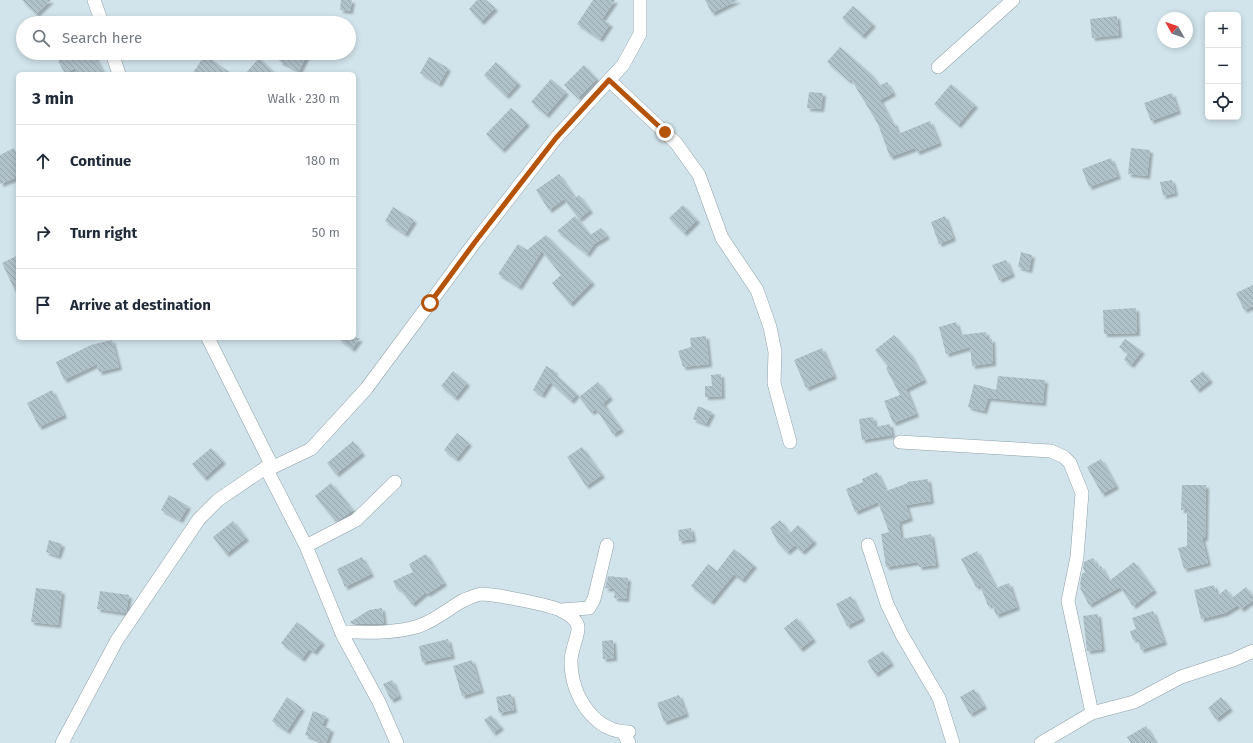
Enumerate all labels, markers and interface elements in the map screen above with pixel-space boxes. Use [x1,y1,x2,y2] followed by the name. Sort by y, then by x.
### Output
[1157,12,1193,48] north arrow
[1205,12,1241,120] map controls
[1205,12,1241,48] button: +
[16,16,356,60] search box
[30,27,52,49] icon: search
[62,29,142,47] text: Search here
[1205,48,1241,84] button: −
[1205,84,1241,120] button: locate
[32,88,74,109] text: 3 min
[268,91,340,106] text: Walk · 230 m
[656,123,674,141] route end
[32,150,54,172] icon: ahead
[70,152,131,170] text: Continue
[305,153,340,168] text: 180 m
[32,222,54,244] icon: right
[70,224,137,242] text: Turn right
[312,225,340,240] text: 50 m
[32,294,54,316] icon: arrive
[421,294,439,312] route start
[70,296,211,314] text: Arrive at destination

